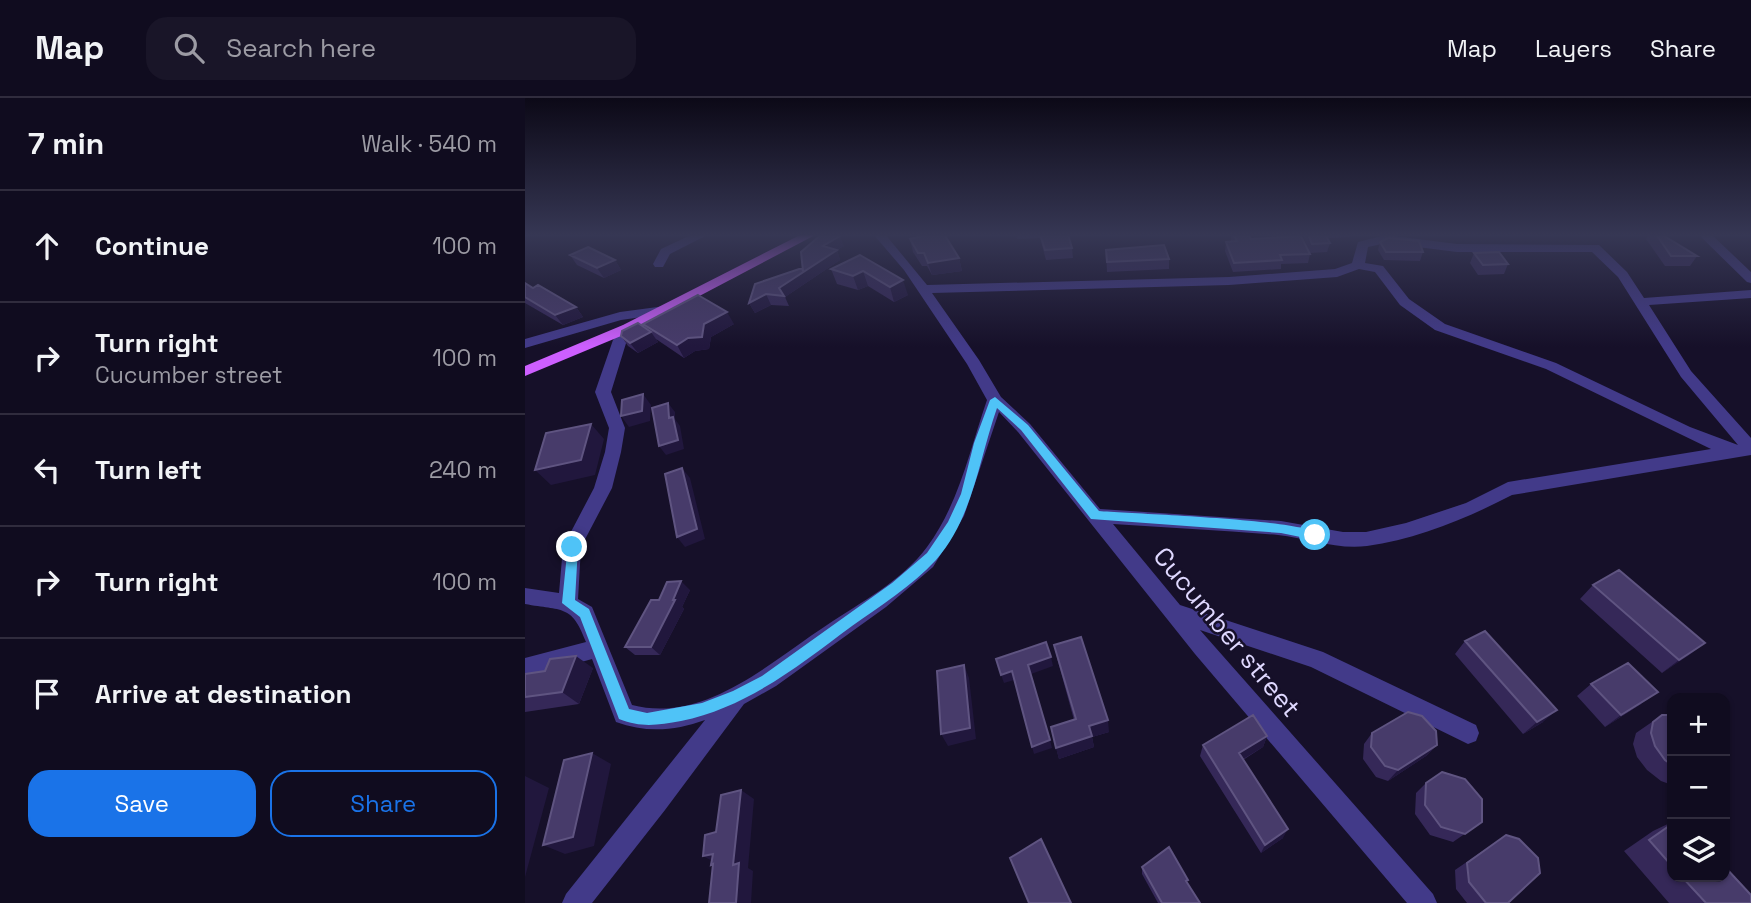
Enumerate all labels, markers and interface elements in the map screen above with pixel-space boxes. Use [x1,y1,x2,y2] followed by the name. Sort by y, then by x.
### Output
[146,17,636,80] search box
[35,27,104,69] text: Map
[170,29,208,67] icon: search
[226,31,376,65] text: Search here
[1447,33,1497,64] text: Map
[1535,33,1612,64] text: Layers
[1650,33,1716,64] text: Share
[28,124,104,163] text: 7 min
[361,129,497,159] text: Walk · 540 m
[28,227,66,265] icon: ahead
[95,229,209,263] text: Continue
[432,231,497,261] text: 100 m
[95,326,219,360] text: Turn right
[28,339,66,377] icon: right
[432,343,497,373] text: 100 m
[95,360,283,390] text: Cucumber street
[28,451,66,489] icon: left
[95,453,202,487] text: Turn left
[429,455,497,485] text: 240 m
[1299,519,1330,550] route start
[556,531,587,562] route end
[1146,540,1308,724] street label: Cucumber street
[28,563,66,601] icon: right
[95,565,219,599] text: Turn right
[432,567,497,597] text: 100 m
[28,675,66,713] icon: arrive
[95,677,352,711] text: Arrive at destination
[1667,693,1730,882] map controls
[1667,693,1730,756] button: +
[1667,756,1730,819] button: −
[28,770,256,837] button: Save
[270,770,497,837] button: Share
[1667,819,1730,882] button: layers

